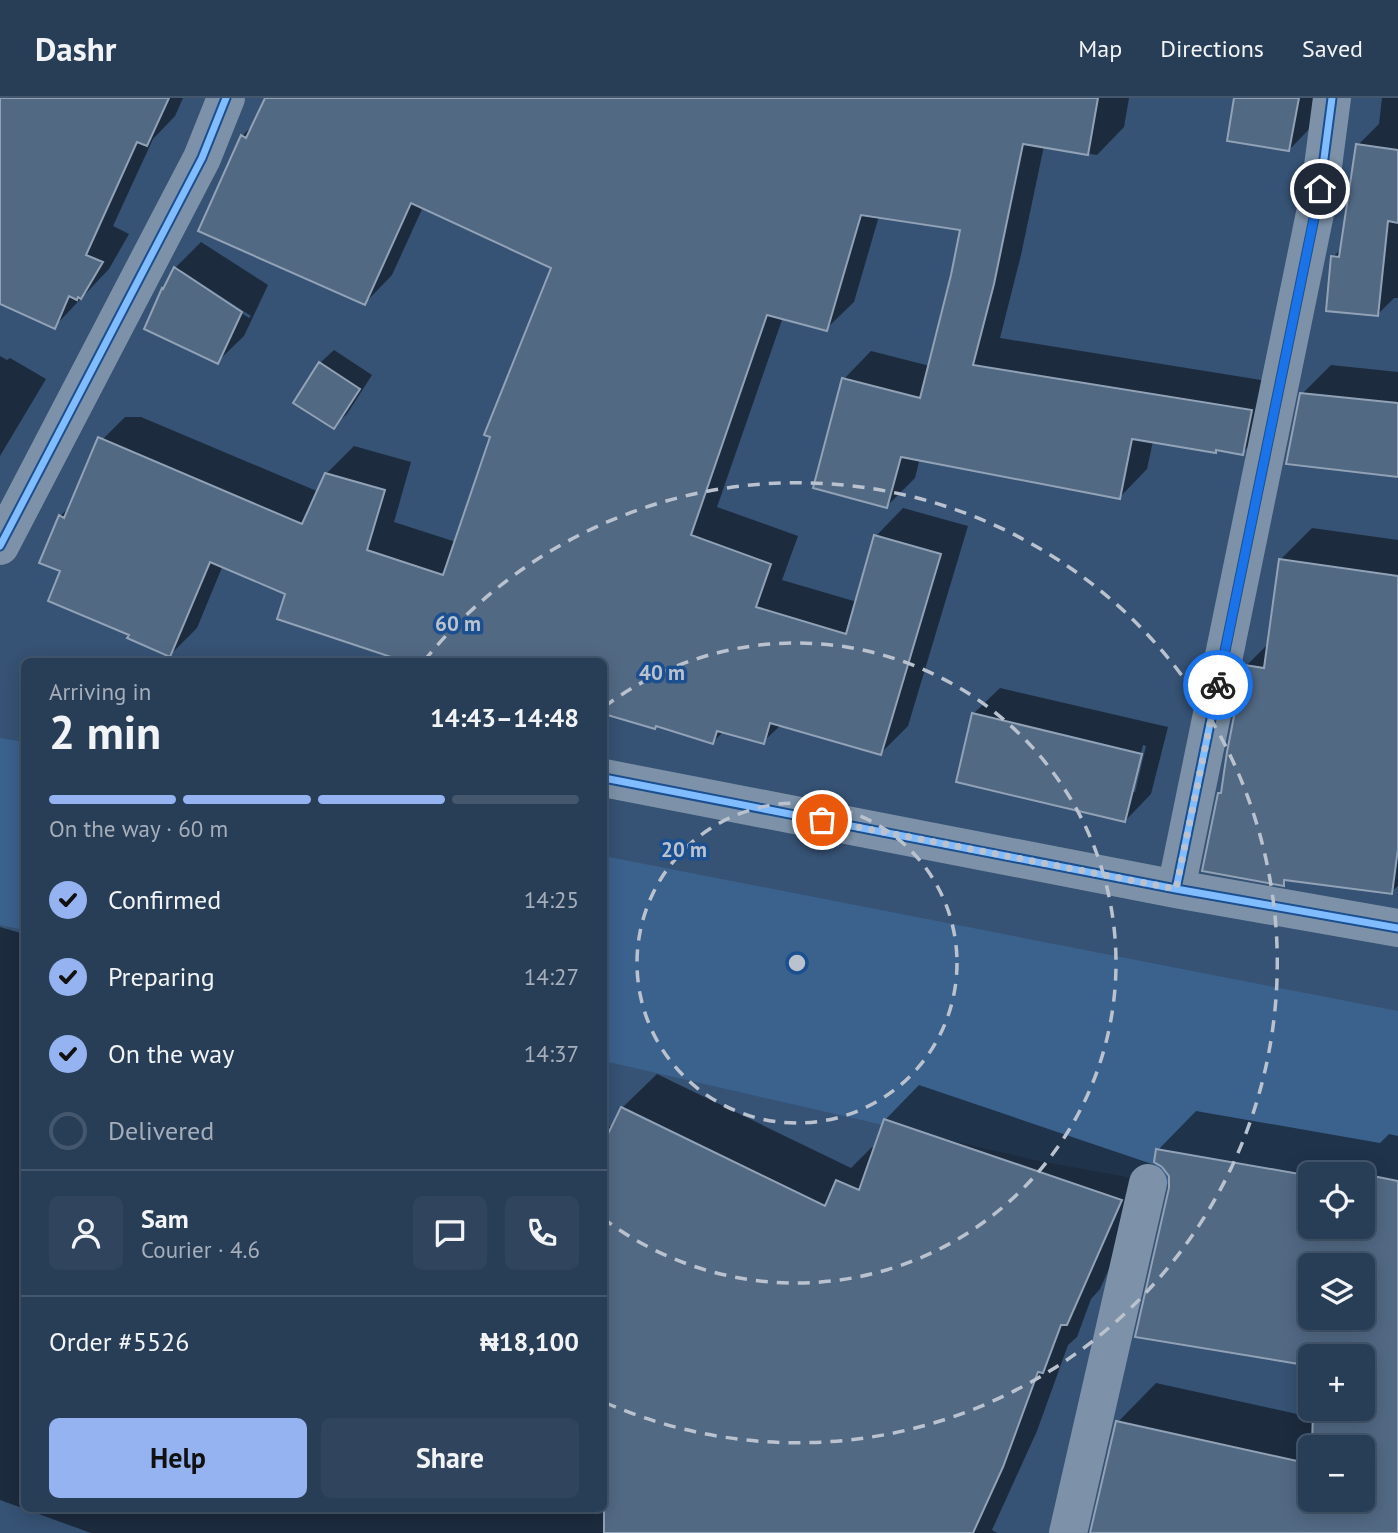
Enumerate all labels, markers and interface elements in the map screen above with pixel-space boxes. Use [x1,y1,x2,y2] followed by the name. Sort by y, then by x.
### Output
[35,27,116,70] text: Dashr
[1078,33,1122,64] text: Map
[1160,33,1264,64] text: Directions
[1302,33,1363,64] text: Saved
[1290,159,1350,219] pin
[1301,170,1339,208] icon: home
[435,610,481,637] text: 60 m
[1183,650,1253,720] courier
[639,659,685,686] text: 40 m
[1199,666,1237,704] icon: bike
[49,677,151,706] text: Arriving in
[430,701,579,734] text: 14:43–14:48
[49,702,161,762] text: 2 min
[792,790,852,850] pin
[803,801,841,839] icon: bag
[49,814,228,843] text: On the way · 60 m
[661,836,707,863] text: 20 m
[49,881,87,919] icon: check
[108,883,221,916] text: Confirmed
[524,885,579,914] text: 14:25
[785,951,809,975] centre of rings
[49,958,87,996] icon: check
[108,960,215,993] text: Preparing
[524,962,579,991] text: 14:27
[49,1035,87,1073] icon: check
[108,1037,234,1070] text: On the way
[524,1039,579,1068] text: 14:37
[108,1114,214,1147] text: Delivered
[1298,1162,1375,1512] map controls
[1298,1162,1375,1239] button: locate
[49,1196,123,1270] button: person
[413,1196,487,1270] button: chat
[505,1196,579,1270] button: phone
[141,1202,189,1235] text: Sam
[141,1235,260,1264] text: Courier · 4.6
[1298,1253,1375,1330] button: layers
[49,1325,189,1358] text: Order #5526
[480,1325,579,1358] text: ₦18,100
[1298,1344,1375,1421] button: +
[49,1418,307,1498] button: Help
[321,1418,579,1498] button: Share
[1298,1435,1375,1512] button: −

